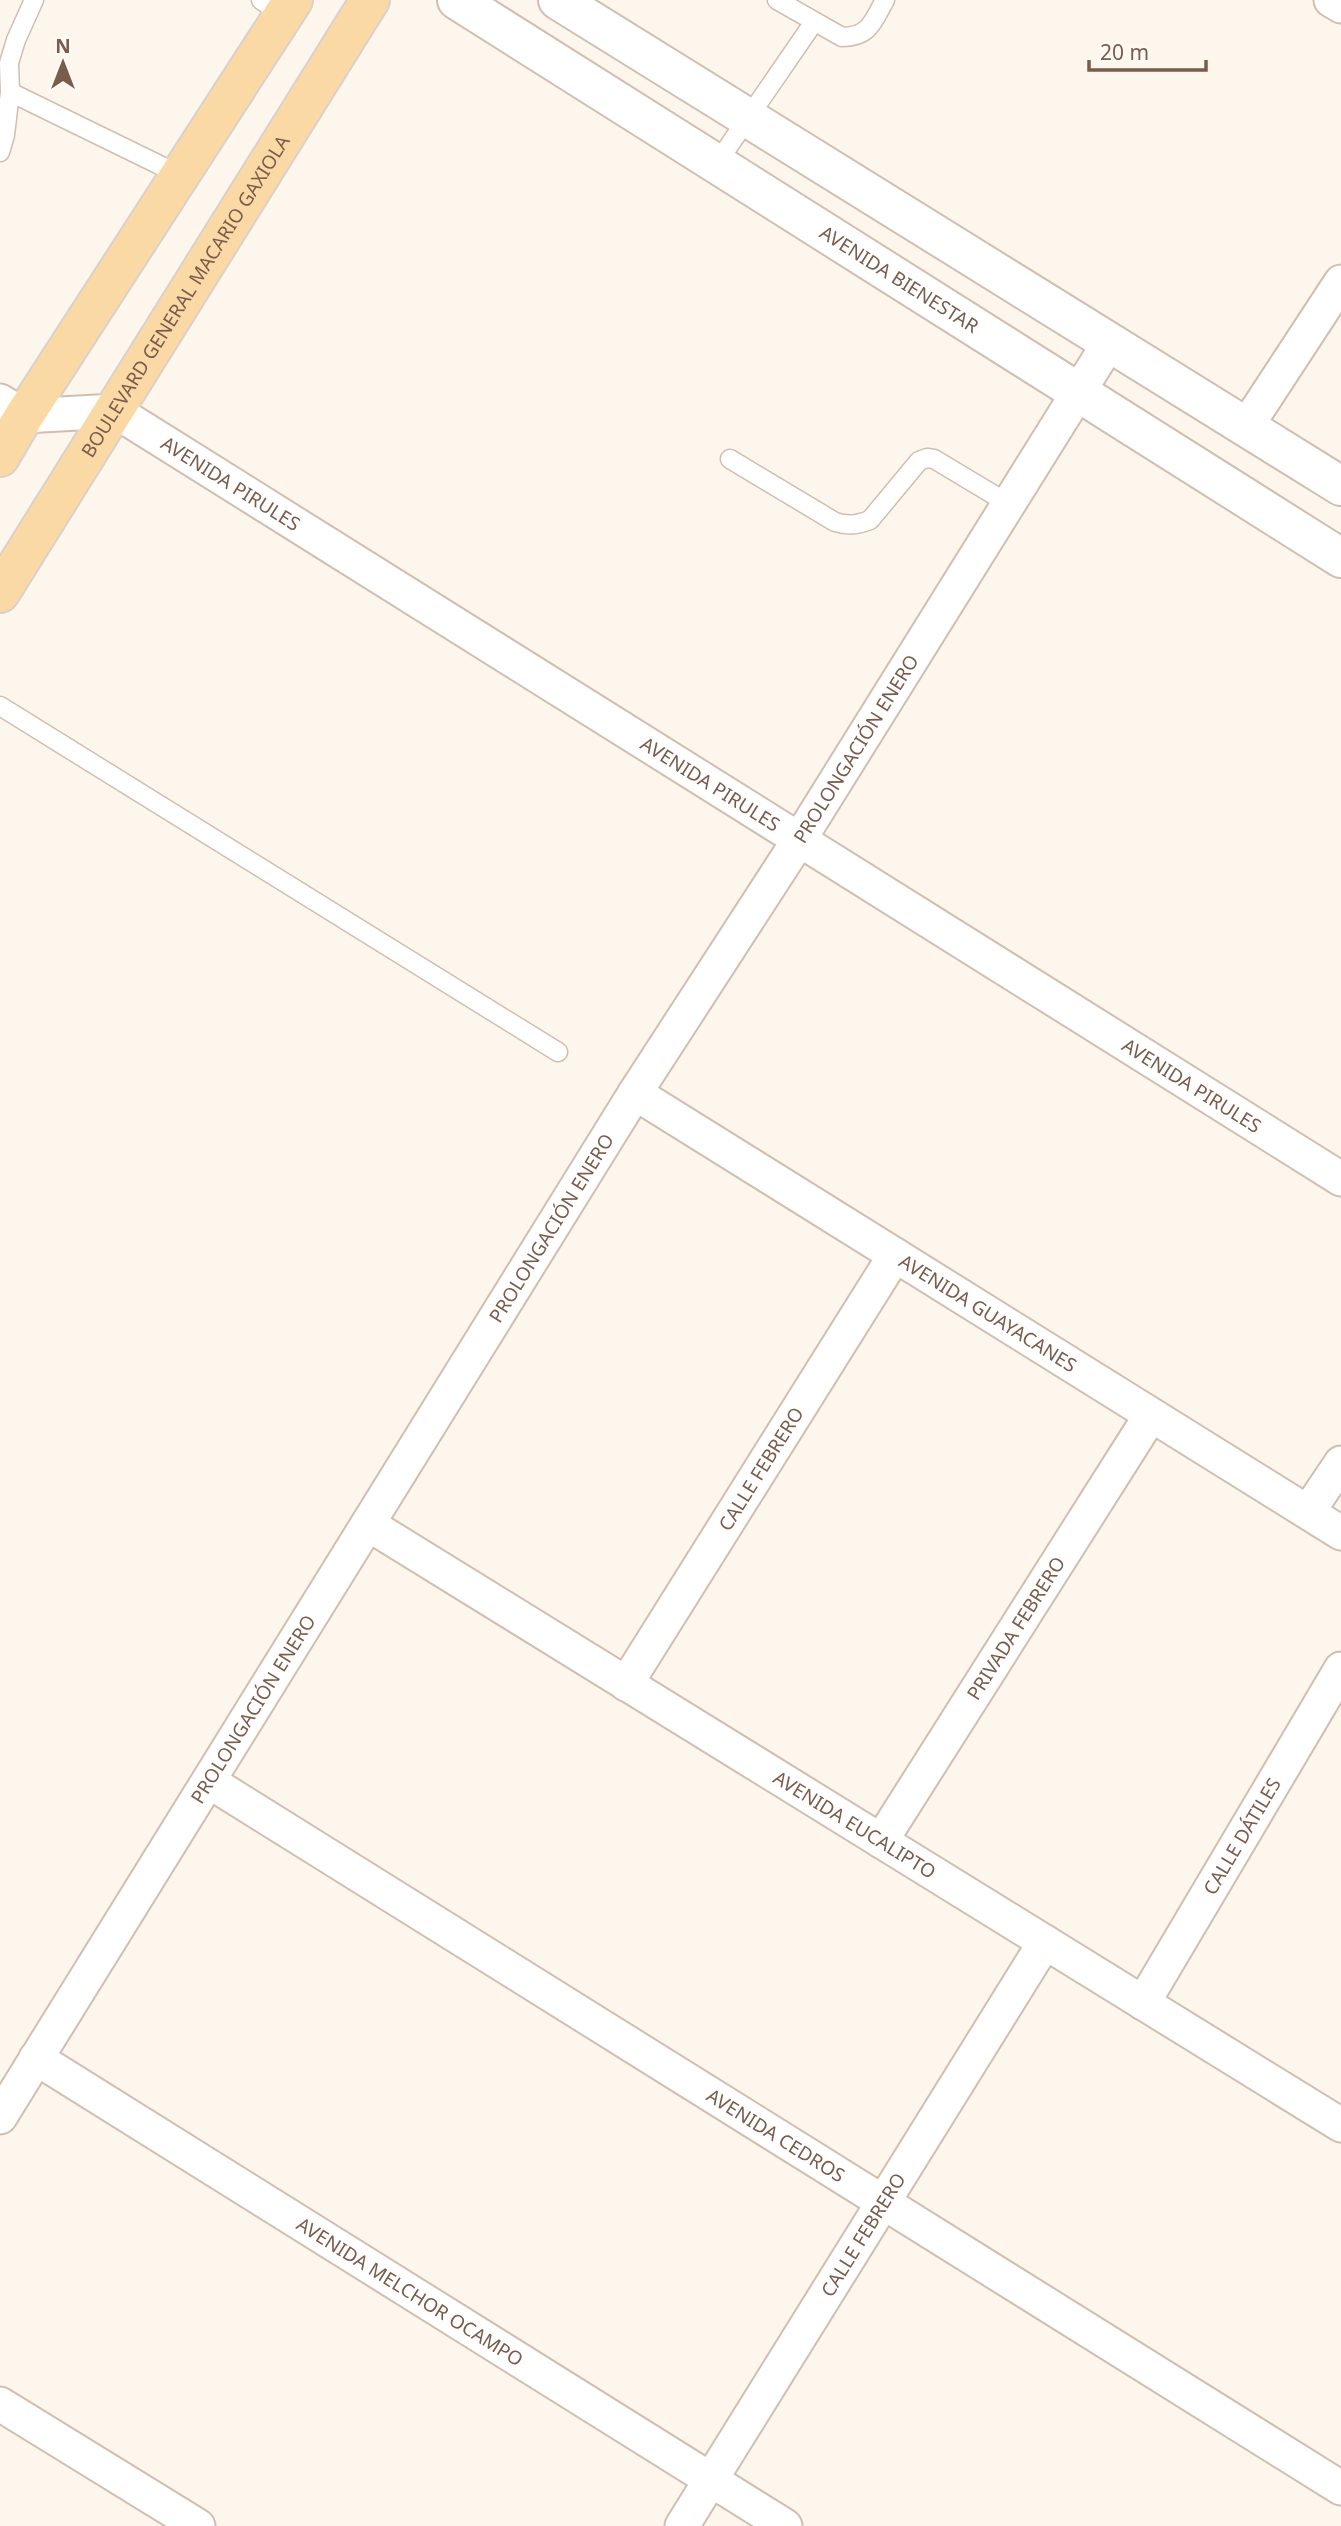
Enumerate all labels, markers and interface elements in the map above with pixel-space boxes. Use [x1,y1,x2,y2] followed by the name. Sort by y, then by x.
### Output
[28,28,98,98] north arrow
[1089,28,1206,72] scale bar
[55,33,71,59] text: N
[1100,38,1149,66] text: 20 m
[75,129,296,462] street label: BOULEVARD GENERAL MACARIO GAXIOLA
[815,219,984,339] street label: AVENIDA BIENESTAR
[156,430,305,537] street label: AVENIDA PIRULES
[787,649,925,848] street label: PROLONGACIÓN ENERO
[636,731,785,837] street label: AVENIDA PIRULES
[1117,1032,1266,1139] street label: AVENIDA PIRULES
[483,1129,620,1327] street label: PROLONGACIÓN ENERO
[894,1248,1082,1378] street label: AVENIDA GUAYACANES
[712,1402,810,1536] street label: CALLE FEBRERO
[961,1551,1071,1705] street label: PRIVADA FEBRERO
[185,1610,321,1808] street label: PROLONGACIÓN ENERO
[768,1765,941,1885] street label: AVENIDA EUCALIPTO
[1197,1773,1287,1900] street label: CALLE DÁTILES
[702,2082,850,2188] street label: AVENIDA CEDROS
[815,2168,911,2302] street label: CALLE FEBRERO
[292,2211,528,2372] street label: AVENIDA MELCHOR OCAMPO

